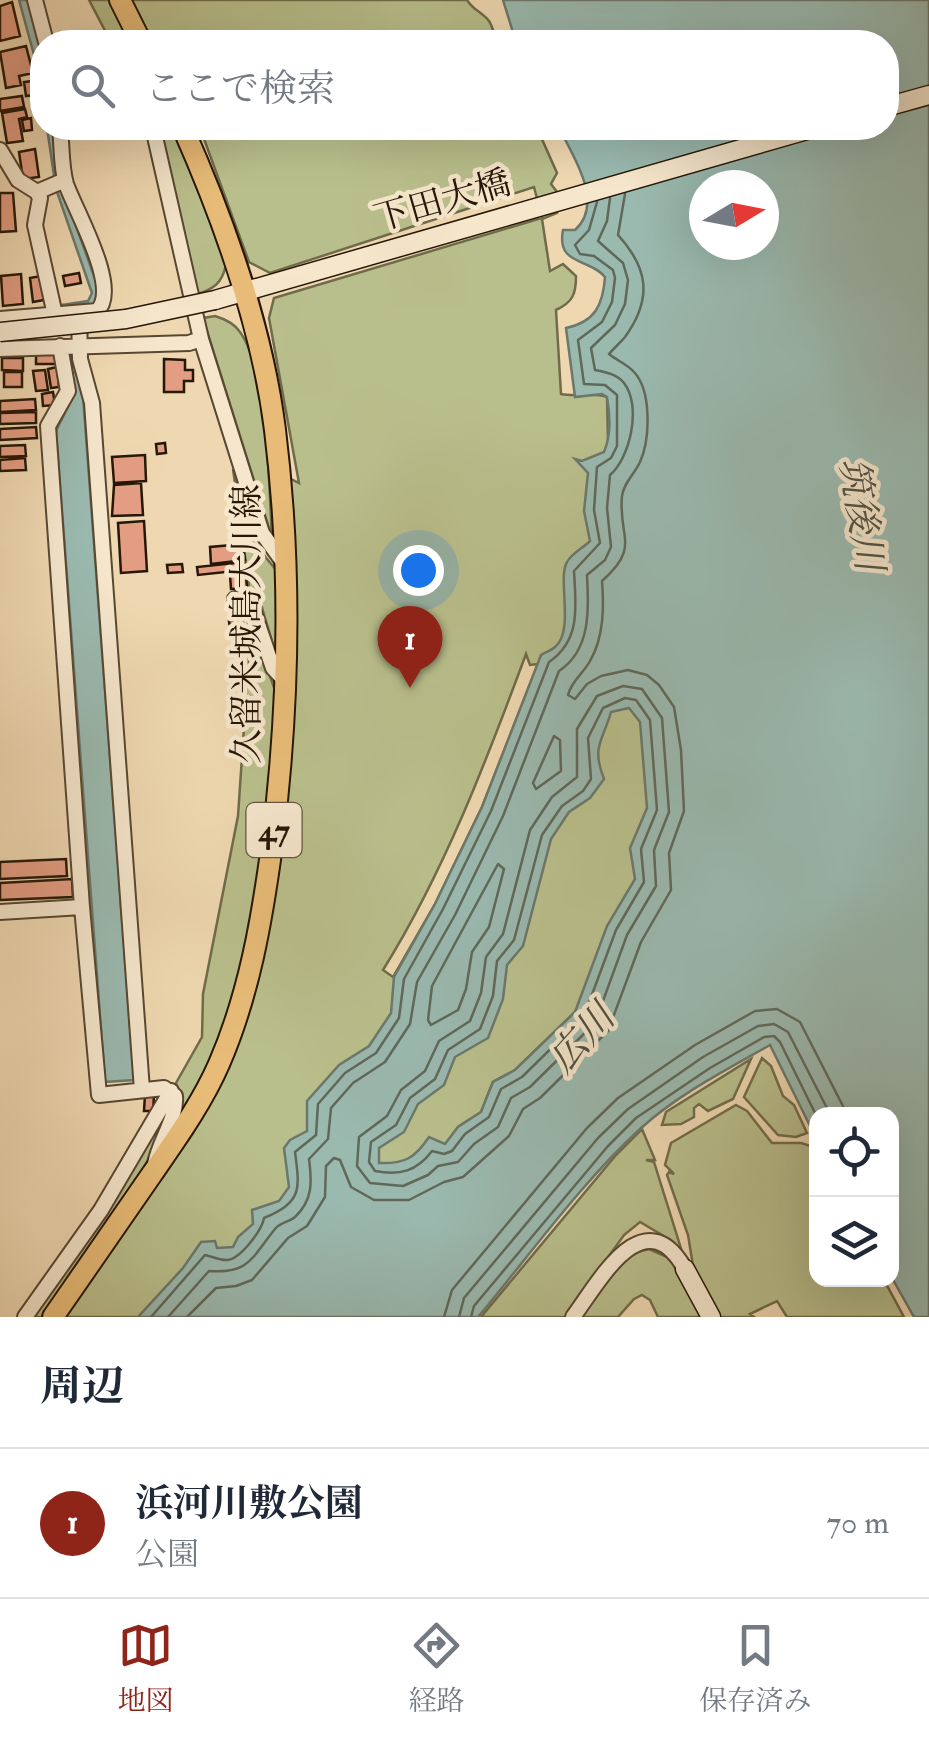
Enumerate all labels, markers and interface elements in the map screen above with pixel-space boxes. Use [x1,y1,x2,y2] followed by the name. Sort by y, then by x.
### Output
[30,30,899,140] search box
[65,58,120,113] icon: search
[145,65,335,113] text: ここで検索
[369,161,516,241] street label: 下田大橋
[689,170,779,260] north arrow
[828,454,894,578] water label: 筑後川
[225,484,269,764] street label: 久留米城島大川線
[393,545,444,596] your location
[378,606,442,688] pin: 1
[246,803,302,857] road number: 47
[538,991,628,1083] water label: 広川
[809,1107,899,1287] map controls
[809,1107,899,1197] button: locate
[809,1197,899,1287] button: layers
[40,1361,124,1413] text: 周辺
[135,1480,363,1528] text: 浜河川敷公園
[67,1503,78,1543] text: 1
[826,1503,889,1543] text: 70 m
[135,1535,199,1575] text: 公園
[117,1618,174,1719] tab: 地図
[408,1618,465,1719] tab: 経路
[699,1618,812,1719] tab: 保存済み

